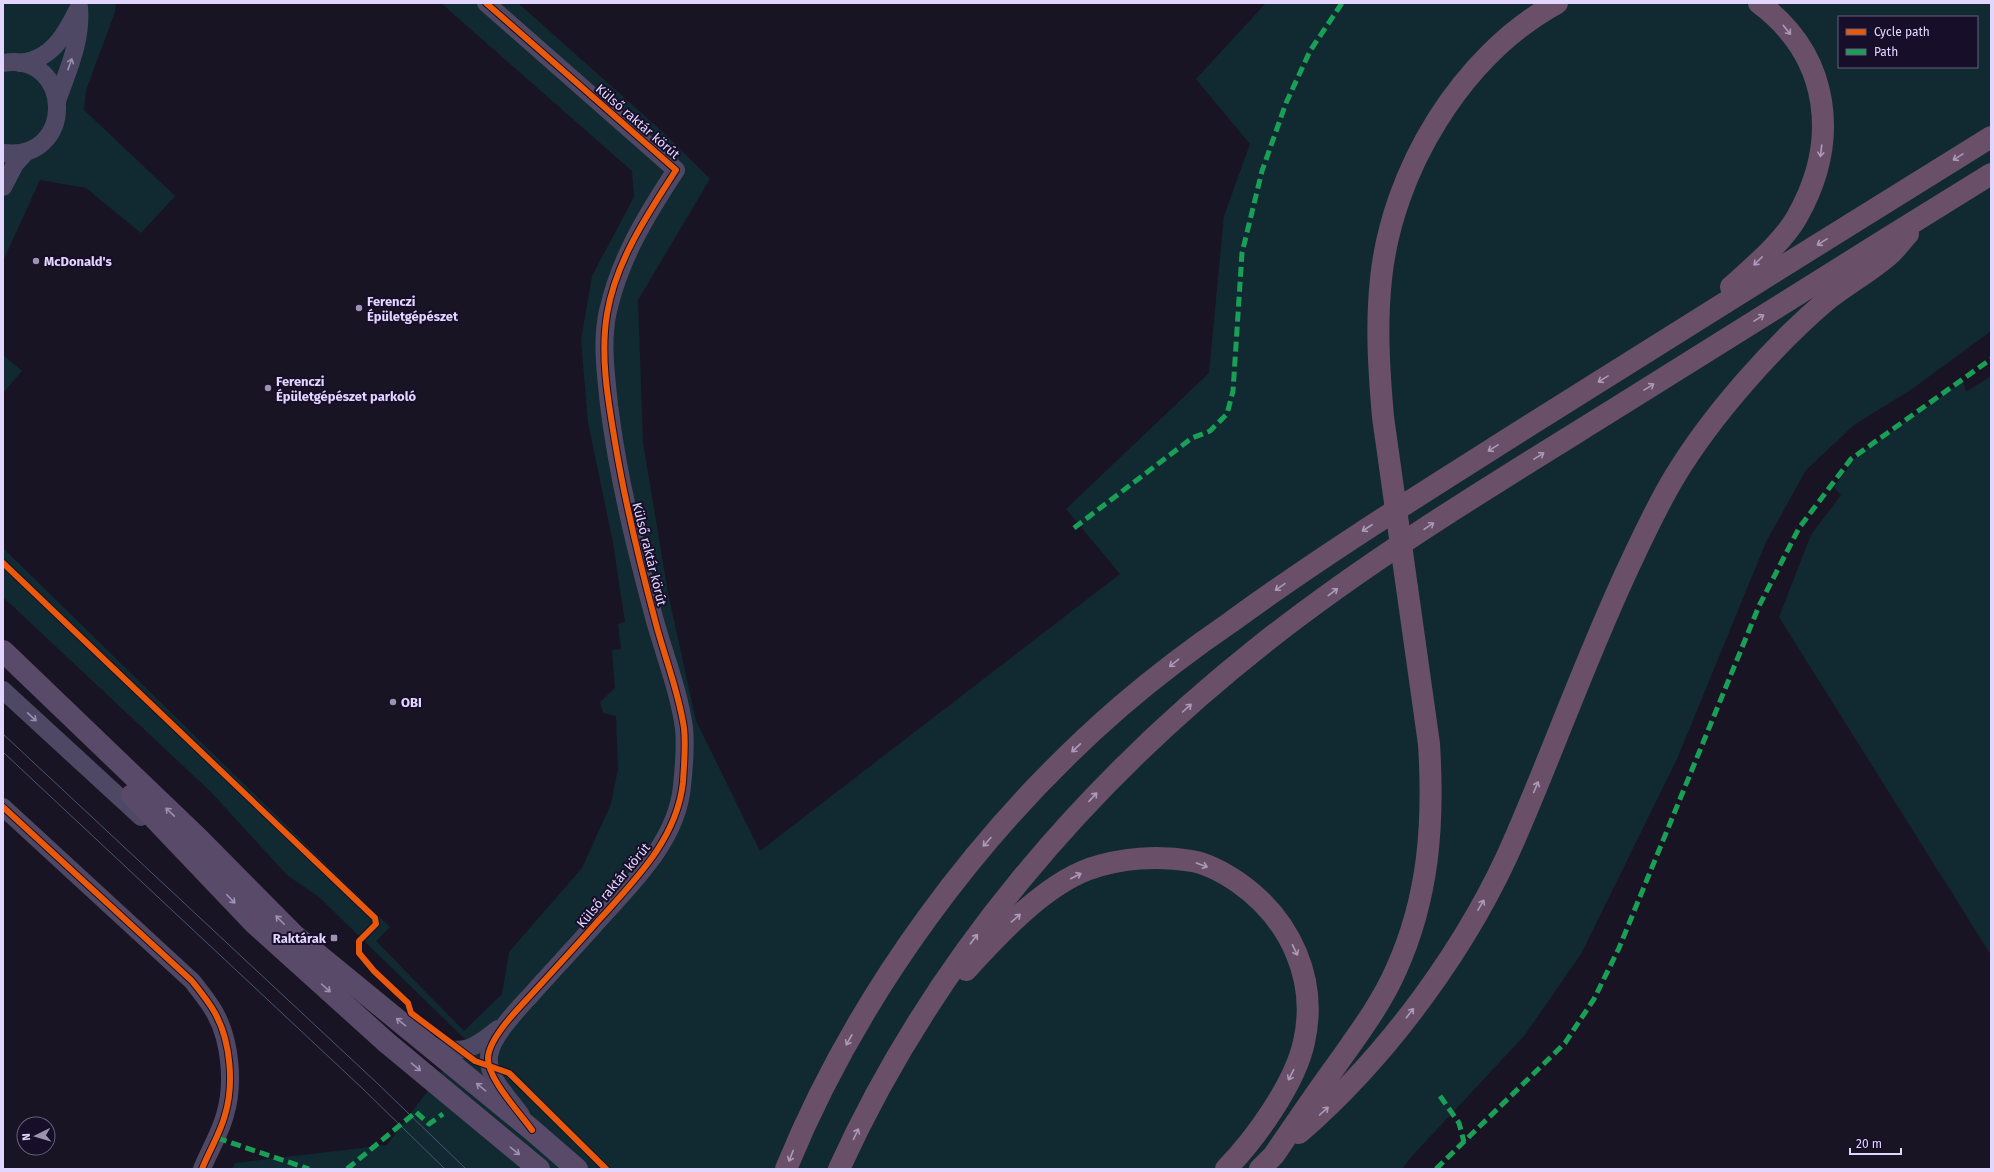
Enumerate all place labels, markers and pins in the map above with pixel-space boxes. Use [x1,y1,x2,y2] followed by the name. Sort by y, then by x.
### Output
[44,254,113,269] place label: McDonald's
[31,256,41,266] marker: McDonald's
[367,294,459,324] place label: Ferenczi Épületgépészet
[354,303,364,313] marker: Ferenczi Épületgépészet
[276,374,416,404] place label: Ferenczi Épületgépészet parkoló
[263,383,273,393] marker: Ferenczi Épületgépészet parkoló
[401,695,422,710] place label: OBI
[388,697,398,707] marker: OBI
[273,931,327,946] place label: Raktárak
[329,933,339,943] marker: Raktárak

